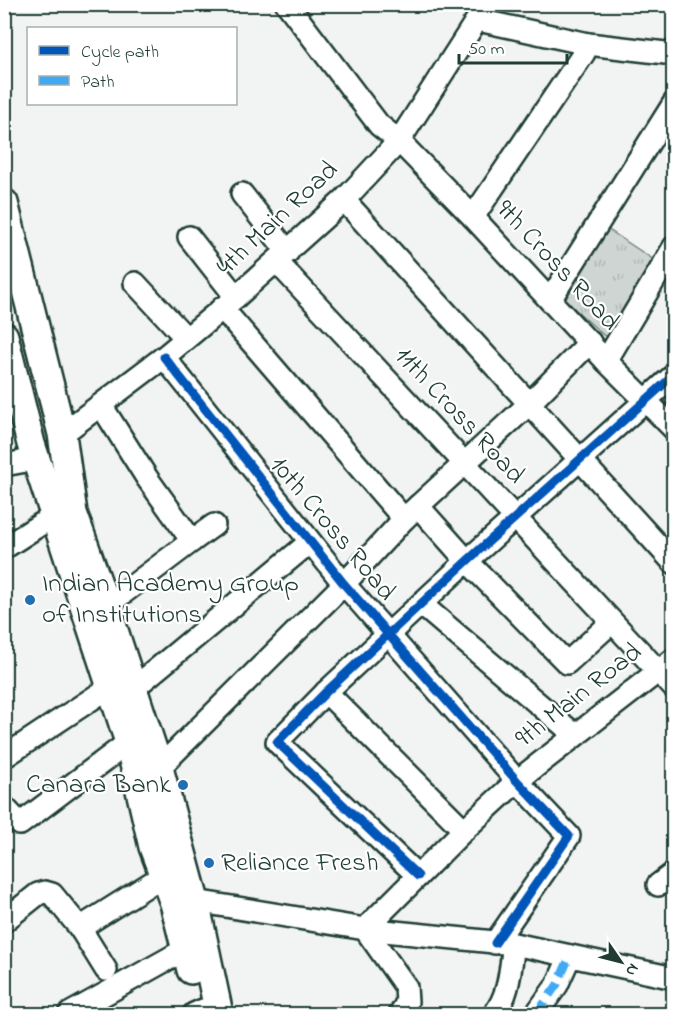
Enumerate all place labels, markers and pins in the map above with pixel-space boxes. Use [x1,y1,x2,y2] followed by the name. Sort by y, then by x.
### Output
[42,565,299,635] place label: Indian Academy Group of Institutions
[23,593,37,607] marker: Indian Academy Group of Institutions
[26,766,171,805] place label: Canara Bank
[176,778,190,792] marker: Canara Bank
[221,844,379,883] place label: Reliance Fresh
[202,856,216,870] marker: Reliance Fresh

